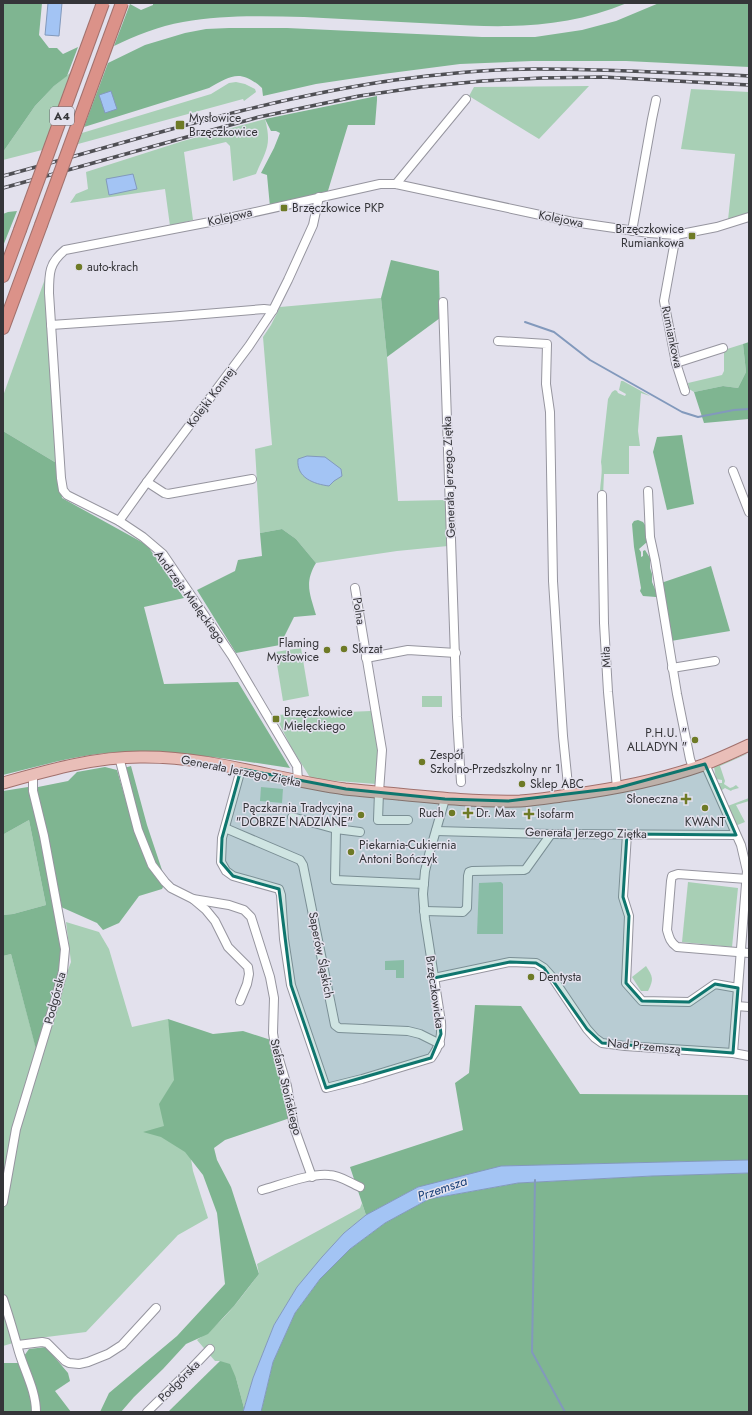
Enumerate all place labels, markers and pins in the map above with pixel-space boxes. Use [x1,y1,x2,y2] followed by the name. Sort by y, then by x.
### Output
[189,109,258,141] place label: Mysłowice Brzęczkowice
[174,119,186,131] marker: Mysłowice Brzęczkowice
[292,199,385,217] place label: Brzęczkowice PKP
[279,203,289,213] marker: Brzęczkowice PKP
[615,220,684,252] place label: Brzęczkowice Rumiankowa
[687,231,697,241] marker: Brzęczkowice Rumiankowa
[87,258,138,276] place label: auto-krach
[74,262,84,272] marker: auto-krach
[267,634,319,666] place label: Flaming Mysłowice
[352,640,383,658] place label: Skrzat
[339,644,349,654] marker: Skrzat
[322,645,332,655] marker: Flaming Mysłowice
[284,703,353,735] place label: Brzęczkowice Mielęckiego
[271,714,281,724] marker: Brzęczkowice Mielęckiego
[627,724,687,756] place label: P.H.U. " ALLADYN "
[690,735,700,745] marker: P.H.U. " ALLADYN "
[430,746,560,778] place label: Zespół Szkolno-Przedszkolny nr 1
[417,757,427,767] marker: Zespół Szkolno-Przedszkolny nr 1
[530,775,584,793] place label: Sklep ABC
[517,779,527,789] marker: Sklep ABC
[626,790,678,808] place label: Słoneczna
[681,794,691,804] marker: Słoneczna
[236,799,353,831] place label: Pączkarnia Tradycyjna "DOBRZE NADZIANE"
[700,803,710,813] marker: KWANT
[419,804,444,822] place label: Ruch
[476,804,516,822] place label: Dr. Max
[537,805,574,823] place label: Isofarm
[447,808,457,818] marker: Ruch
[463,808,473,818] marker: Dr. Max
[524,809,534,819] marker: Isofarm
[356,810,366,820] marker: Pączkarnia Tradycyjna "DOBRZE NADZIANE"
[685,813,726,831] place label: KWANT
[359,836,456,868] place label: Piekarnia-Cukiernia Antoni Bończyk
[346,847,356,857] marker: Piekarnia-Cukiernia Antoni Bończyk
[539,968,582,986] place label: Dentysta
[526,972,536,982] marker: Dentysta

